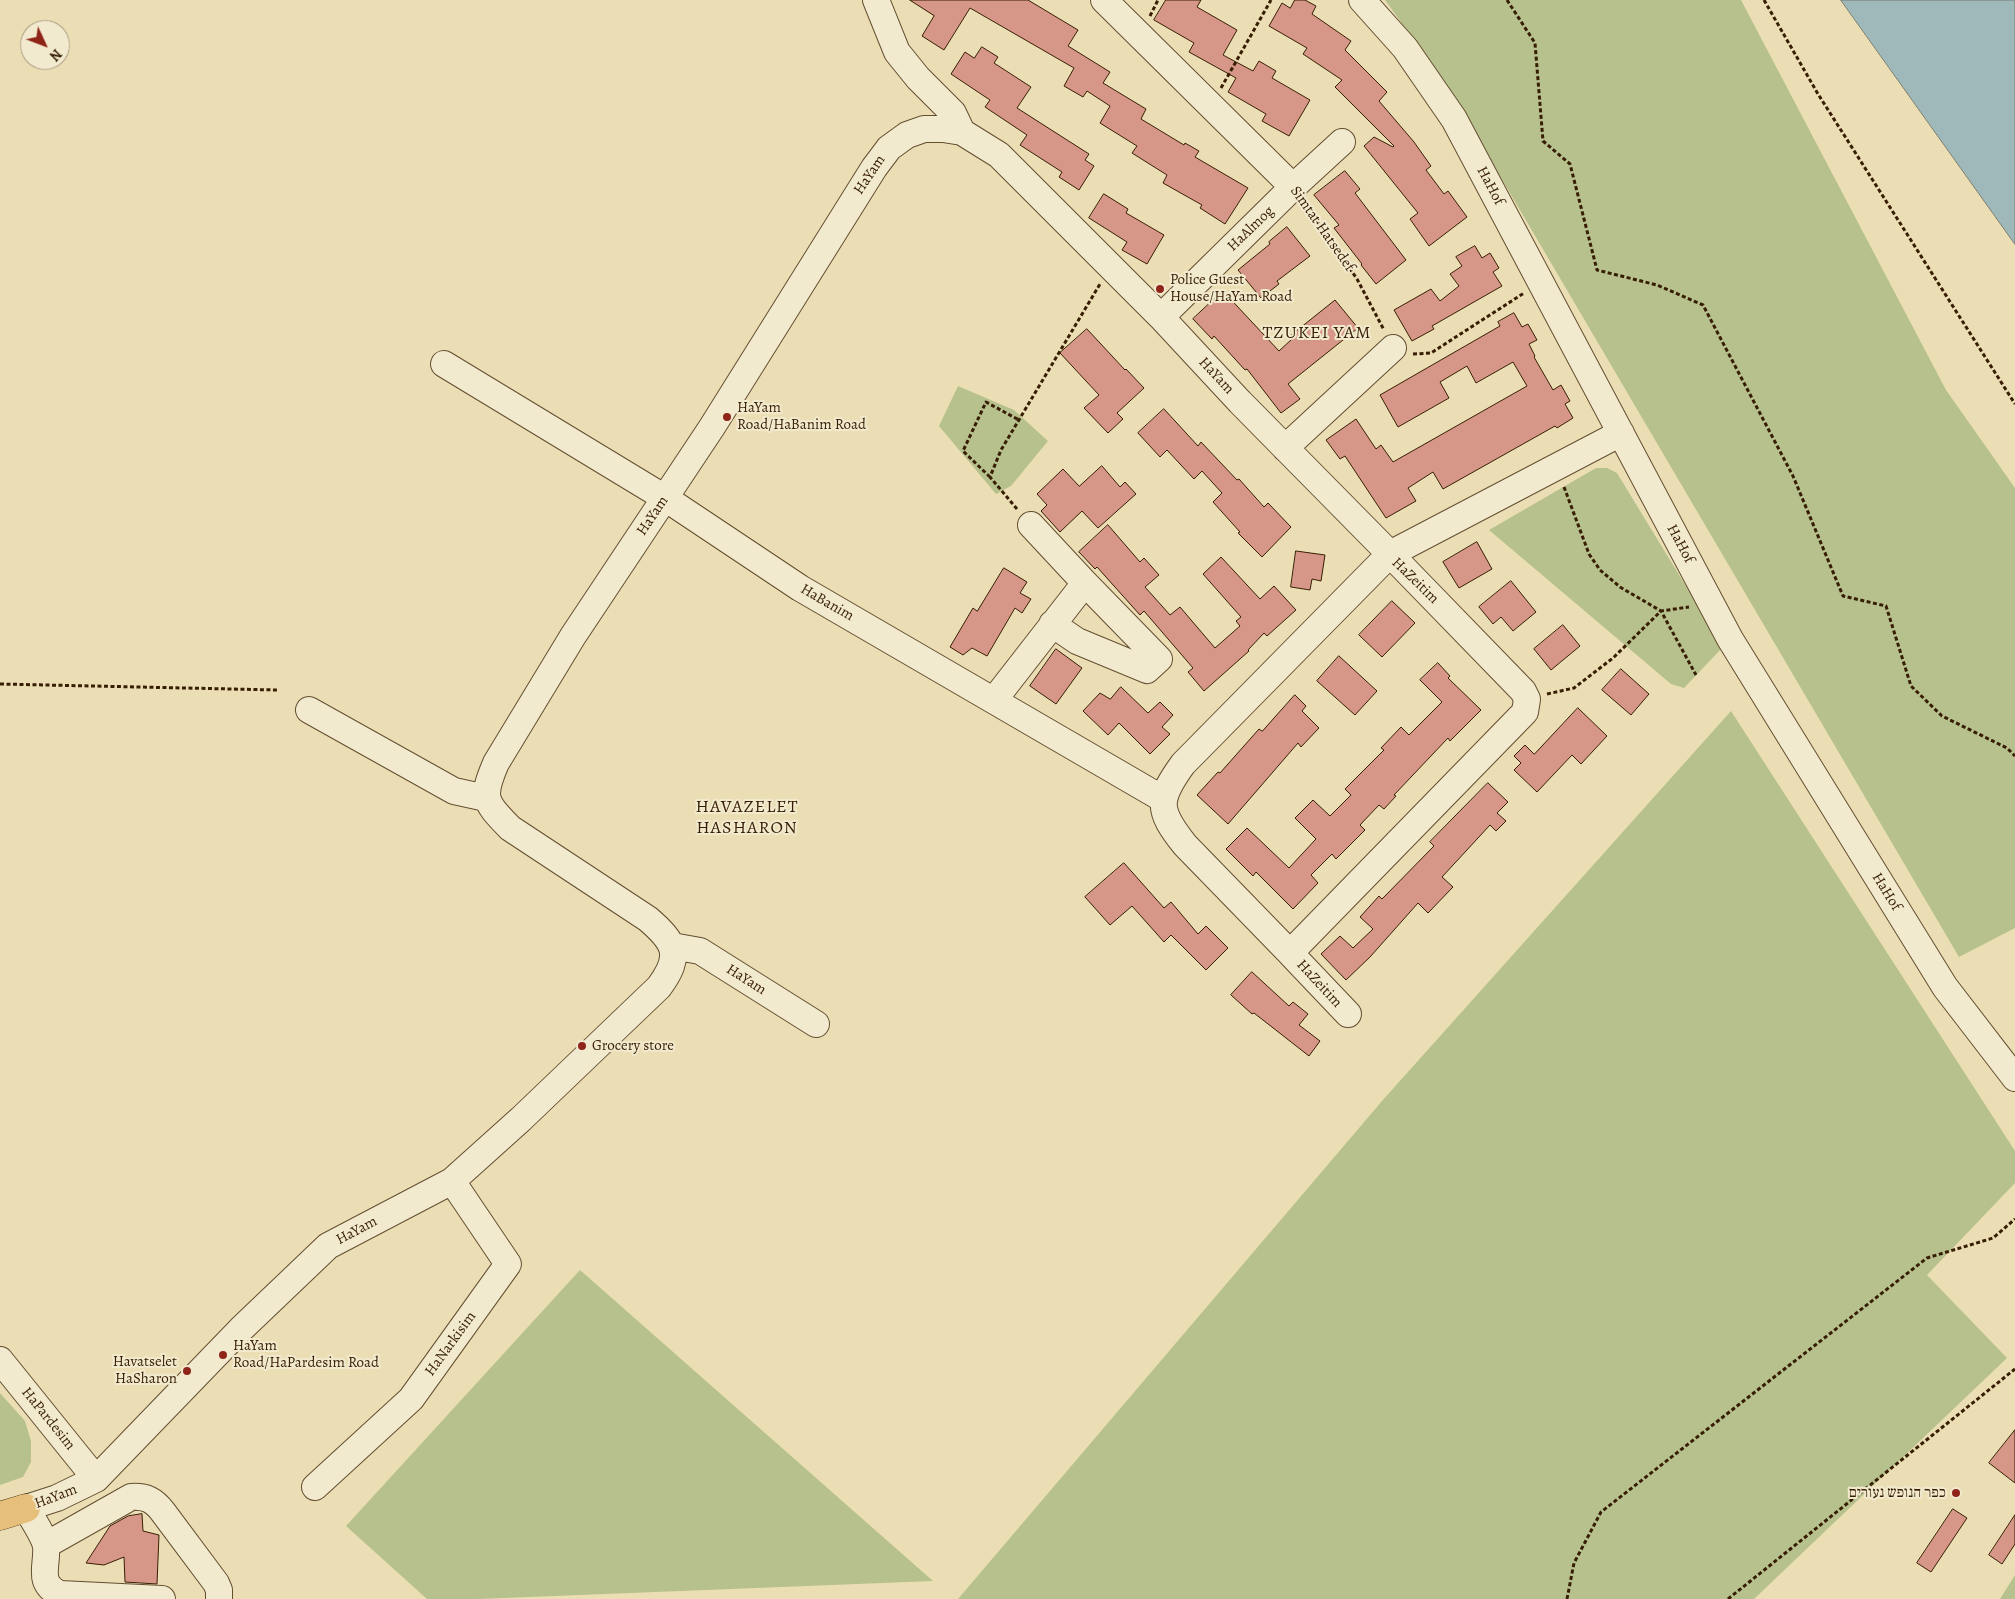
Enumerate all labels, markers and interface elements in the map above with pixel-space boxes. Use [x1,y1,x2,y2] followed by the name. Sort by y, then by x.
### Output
[20,20,70,70] north arrow
[45,45,66,65] text: N
[850,152,890,198] street label: HaYam
[1472,164,1508,208] street label: HaHof
[1286,183,1358,275] street label: Simtat Hatsedef
[1224,203,1278,255] street label: HaAlmog
[1170,271,1292,306] place label: Police Guest House/HaYam Road
[1154,283,1166,295] marker: Police Guest House/HaYam Road
[1261,323,1373,345] district label: TZUKEI YAM
[1194,354,1238,398] street label: HaYam
[737,399,866,434] place label: HaYam Road/HaBanim Road
[721,411,733,423] marker: HaYam Road/HaBanim Road
[633,493,673,539] street label: HaYam
[1662,522,1698,566] street label: HaHof
[1388,554,1442,608] street label: HaZeitim
[797,581,857,625] street label: HaBanim
[694,797,800,840] district label: HAVAZELET HASHARON
[1867,870,1905,914] street label: HaHof
[1292,956,1346,1012] street label: HaZeitim
[723,961,769,999] street label: HaYam
[592,1037,674,1055] place label: Grocery store
[576,1040,588,1052] marker: Grocery store
[333,1213,381,1249] street label: HaYam
[422,1308,480,1380] street label: HaNarkisim
[233,1337,379,1372] place label: HaYam Road/HaPardesim Road
[217,1349,229,1361] marker: HaYam Road/HaPardesim Road
[113,1353,177,1388] place label: Havatselet HaSharon
[181,1365,193,1377] marker: Havatselet HaSharon
[17,1384,79,1454] street label: HaPardesim
[32,1481,80,1513] street label: HaYam
[1849,1484,1946,1502] place label: כפר הנופש נעורים
[1950,1487,1962,1499] marker: כפר הנופש נעורים

